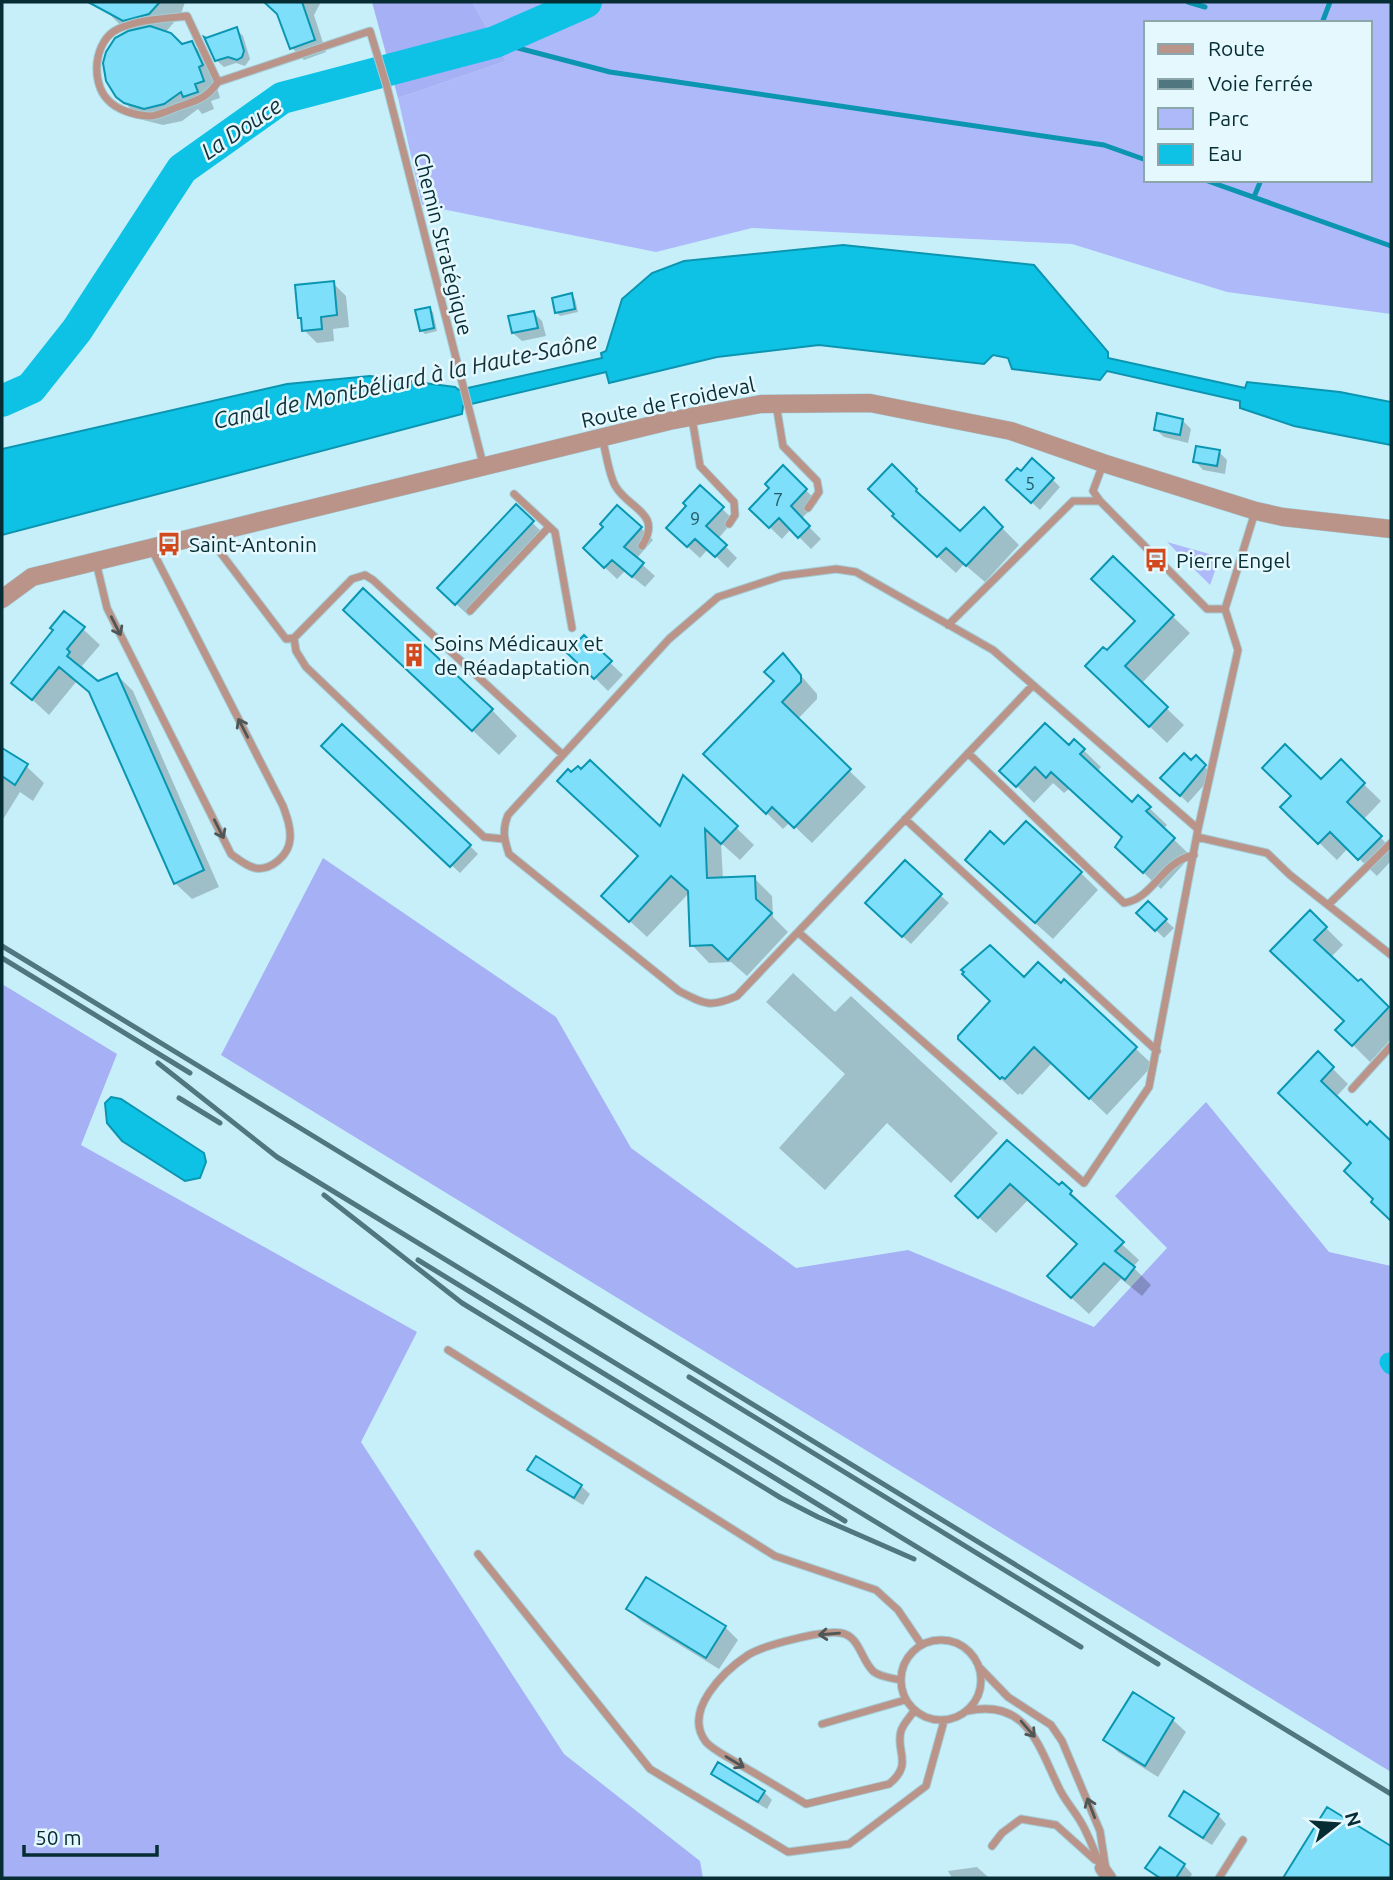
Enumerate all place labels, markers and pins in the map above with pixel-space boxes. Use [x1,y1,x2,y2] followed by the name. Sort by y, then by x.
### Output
[155,530,183,558] bus stop icon: Saint-Antonin
[189,532,317,556] place label: Saint-Antonin
[1142,546,1170,574] bus stop icon: Pierre Engel
[1176,548,1291,572] place label: Pierre Engel
[434,631,603,679] place label: Soins Médicaux et de Réadaptation
[400,641,428,669] building icon: Soins Médicaux et de Réadaptation

